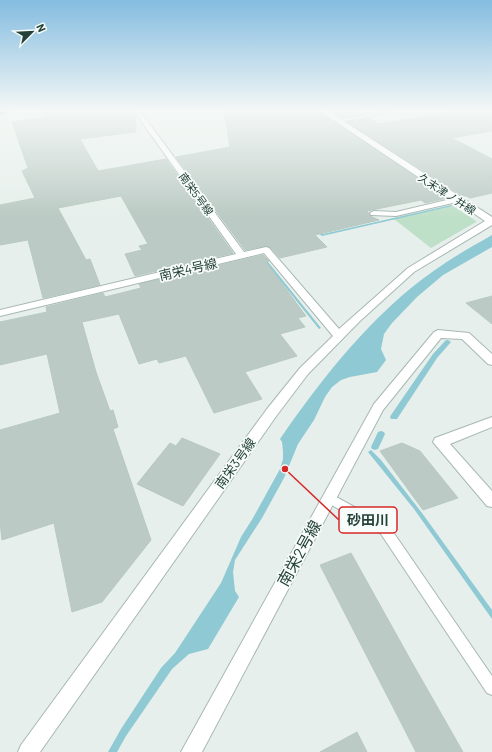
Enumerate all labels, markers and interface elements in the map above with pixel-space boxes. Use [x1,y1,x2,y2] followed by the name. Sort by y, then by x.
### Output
[12,12,52,52] north arrow
[34,22,49,34] text: N
[177,170,216,218] street label: 南栄5号線
[416,170,478,217] street label: 久末津ノ井線
[157,255,219,283] street label: 南栄4号線
[211,435,259,491] street label: 南栄3号線
[339,507,397,533] callout: 砂田川
[347,511,389,528] text: 砂田川
[273,516,324,589] street label: 南栄2号線

